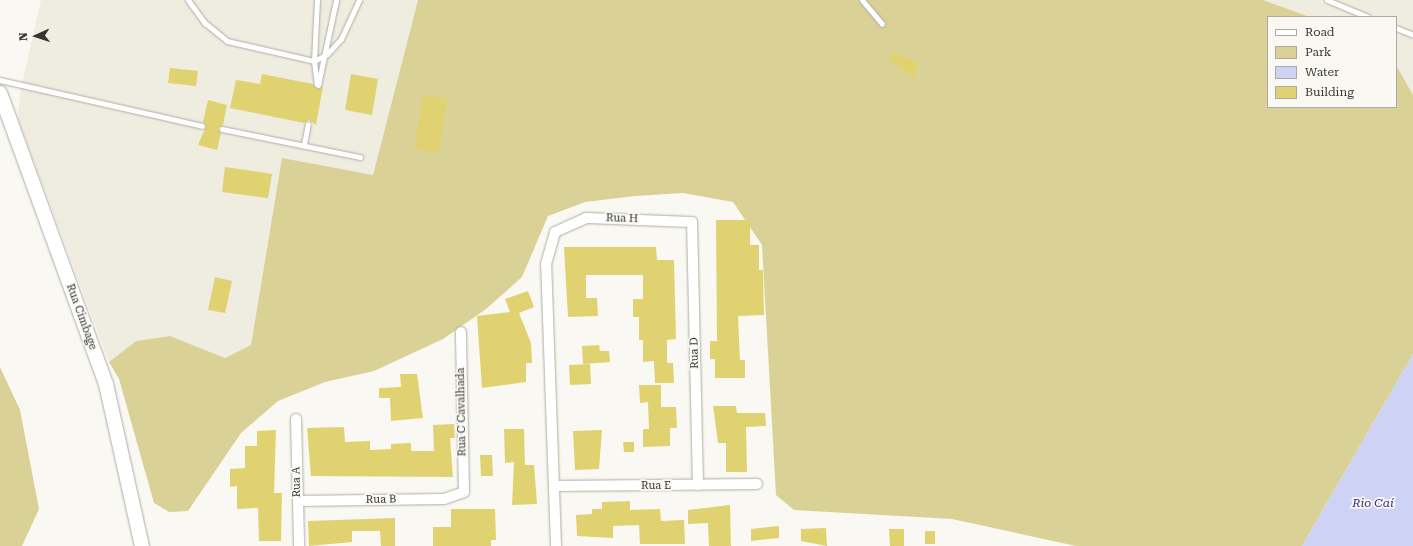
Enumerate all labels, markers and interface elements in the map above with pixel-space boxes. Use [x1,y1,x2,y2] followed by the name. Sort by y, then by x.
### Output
[16,16,56,56] north arrow
[1267,16,1397,108] legend
[1305,25,1334,39] text: Road
[17,32,30,41] text: N
[1305,45,1331,59] text: Park
[1305,65,1339,79] text: Water
[1305,85,1354,99] text: Building
[606,212,638,226] street label: Rua H
[63,282,99,352] street label: Rua Cimbage
[688,337,702,369] street label: Rua D
[455,368,469,456] street label: Rua C Cavalhada
[290,467,304,497] street label: Rua A
[641,479,671,493] street label: Rua E
[366,493,396,507] street label: Rua B
[1352,497,1394,511] water label: Rio Caí

